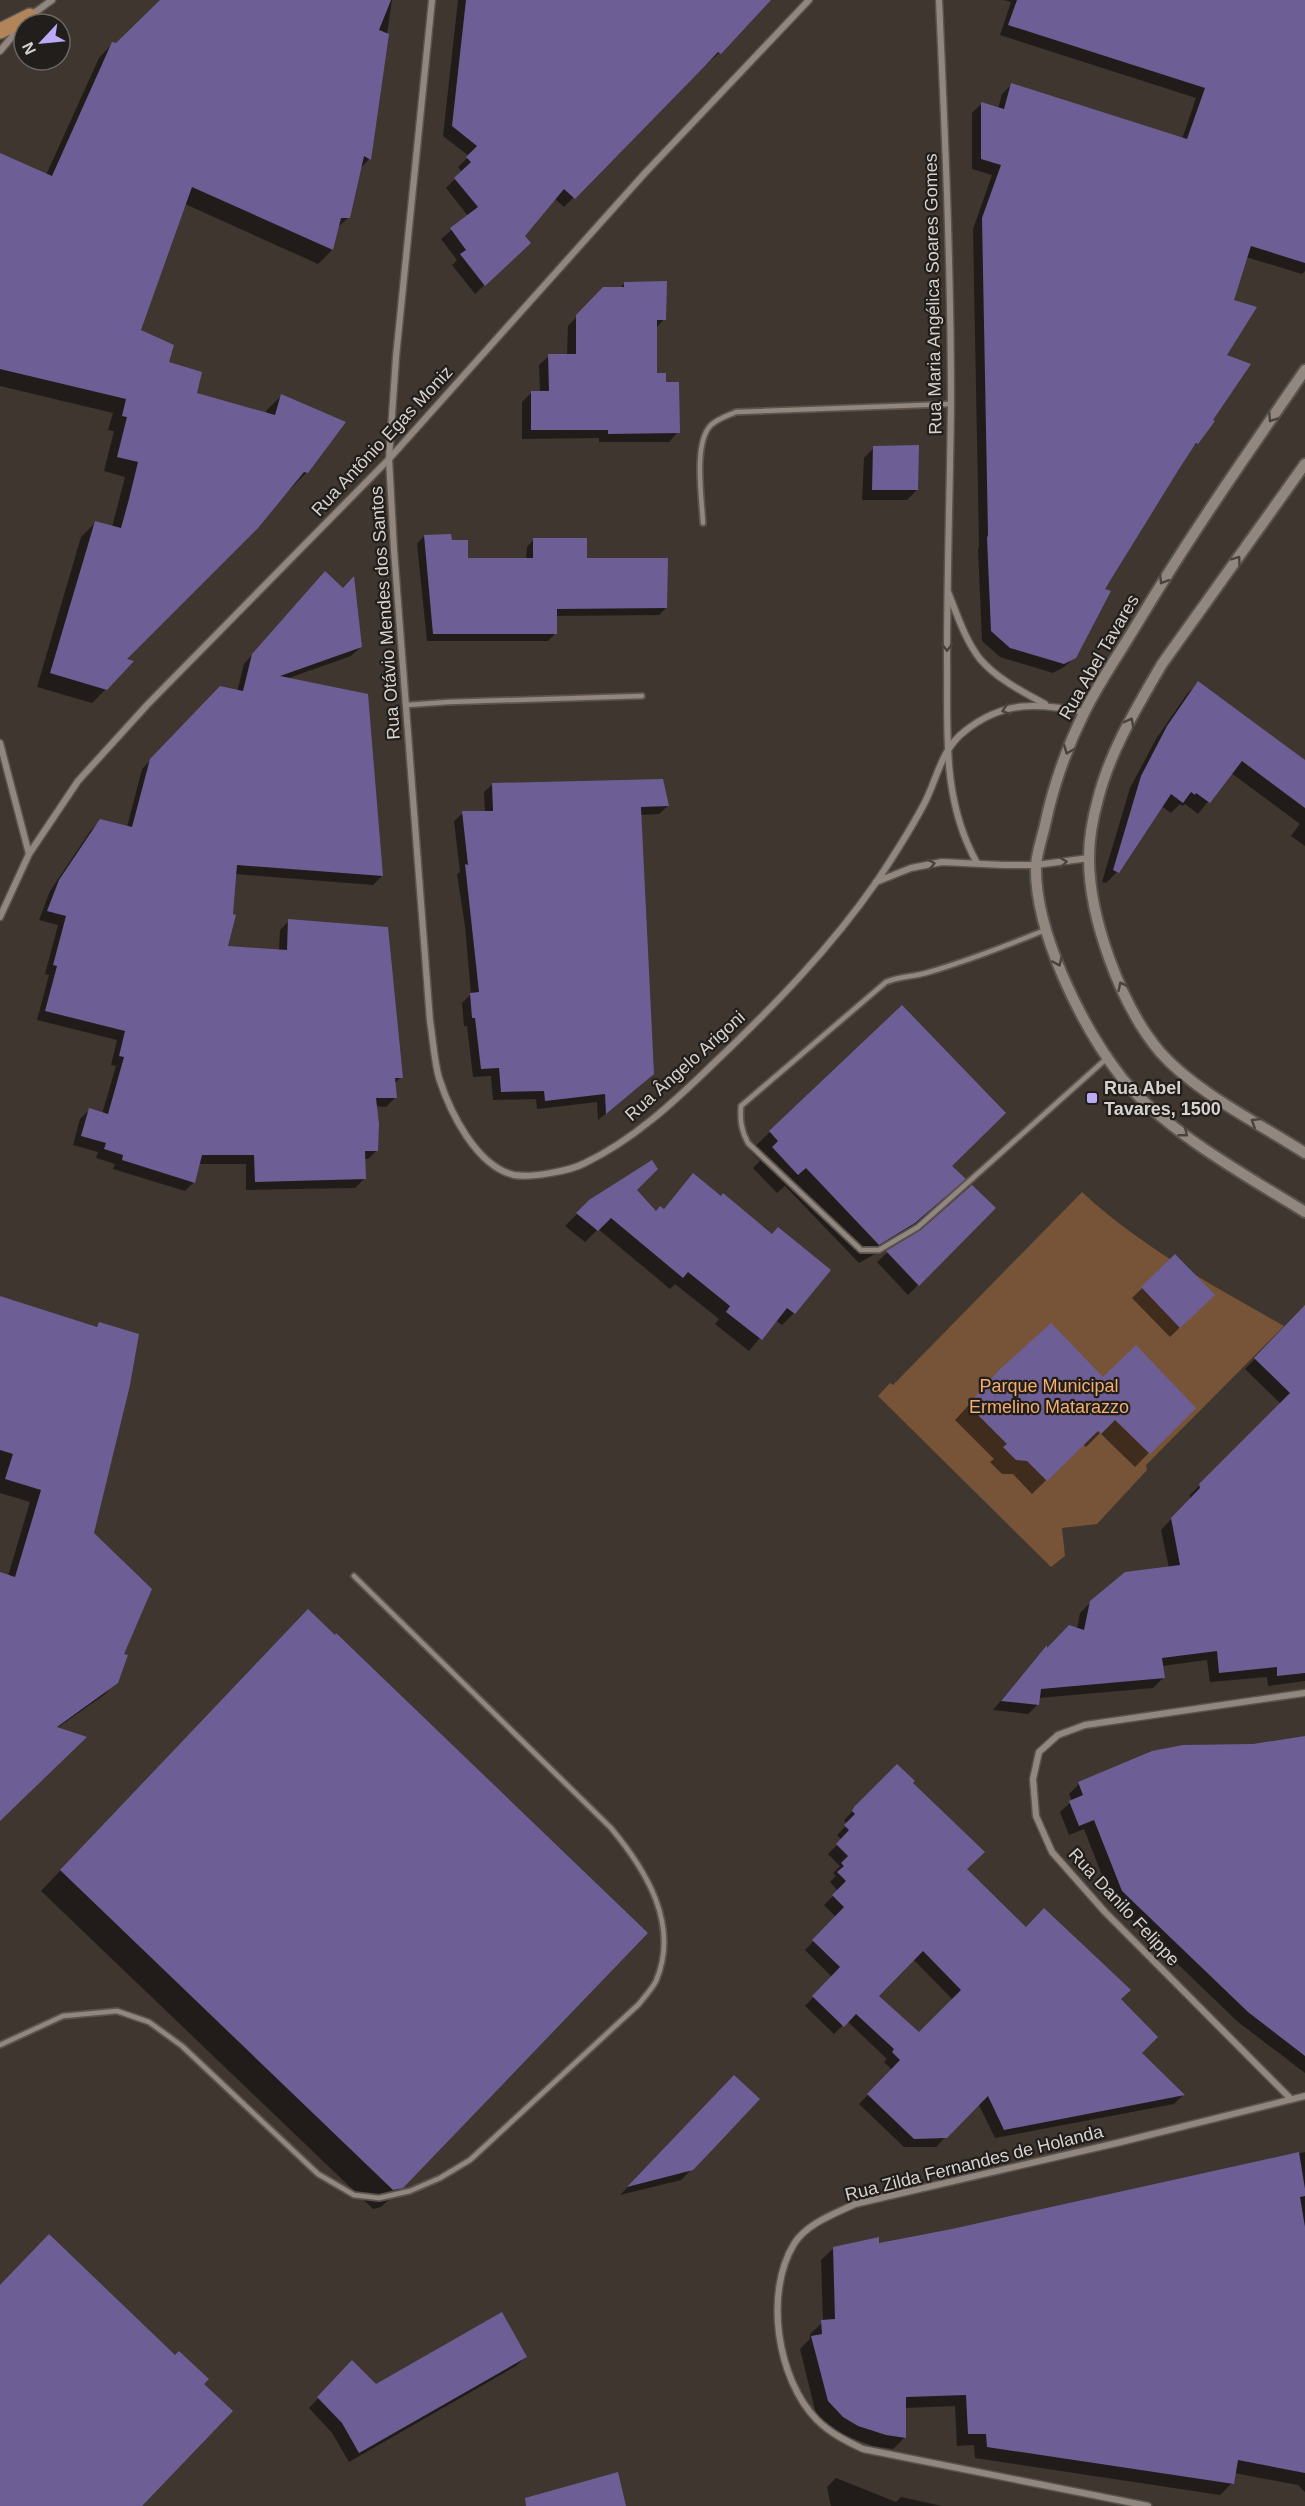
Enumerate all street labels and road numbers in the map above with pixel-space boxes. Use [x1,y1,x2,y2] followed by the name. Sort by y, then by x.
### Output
[921,153,945,435] street label: Rua Maria Angélica Soares Gomes
[307,362,457,520] street label: Rua Antônio Egas Moniz
[366,486,404,740] street label: Rua Otávio Mendes dos Santos
[1055,591,1143,723] street label: Rua Abel Tavares
[621,1007,749,1125] street label: Rua Ângelo Arigoni
[1064,1844,1184,1970] street label: Rua Danilo Felippe
[843,2121,1106,2205] street label: Rua Zilda Fernandes de Holanda

